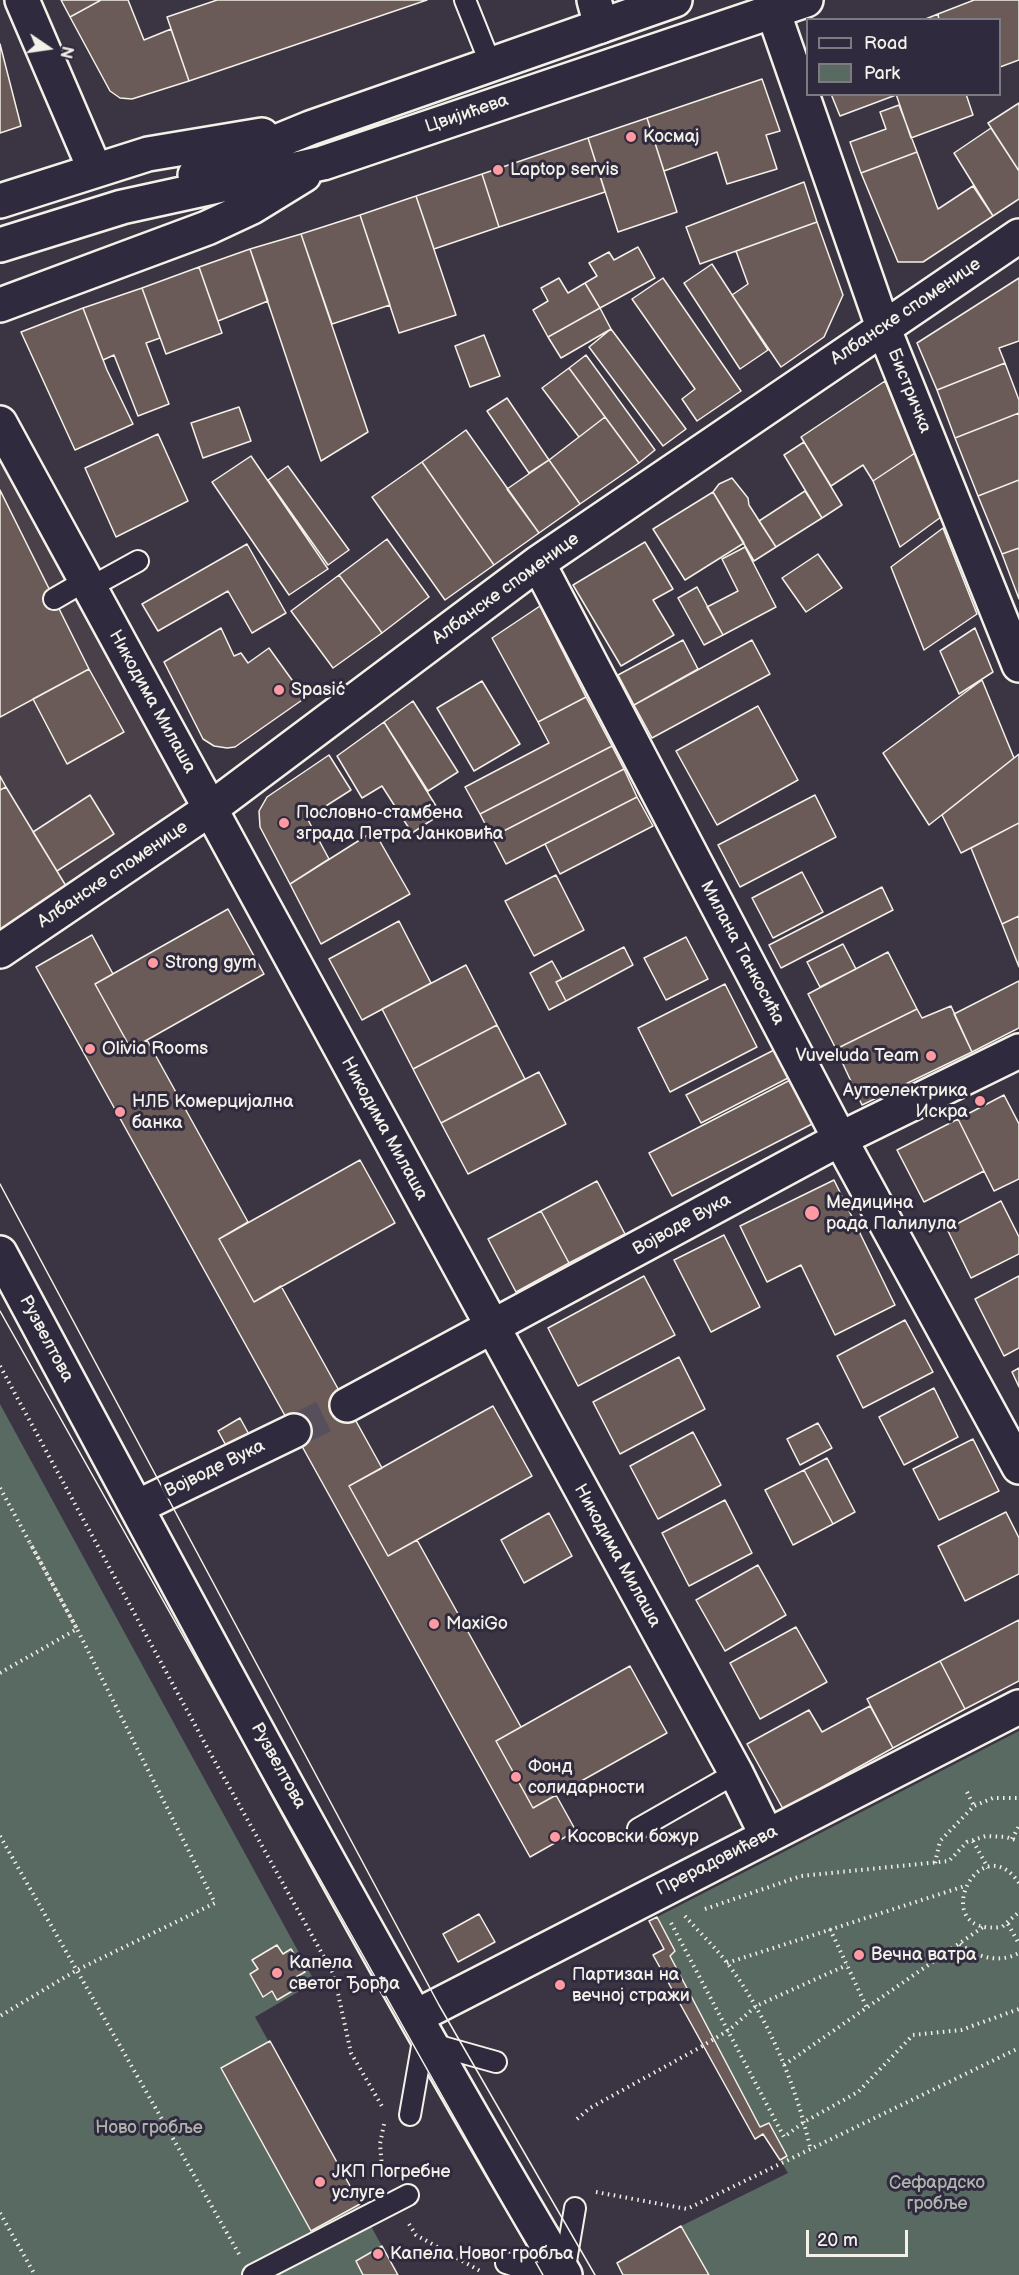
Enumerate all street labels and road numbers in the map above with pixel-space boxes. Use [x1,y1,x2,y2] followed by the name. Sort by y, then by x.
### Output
[423,90,511,138] street label: Цвијићева
[827,254,985,370] street label: Албанске споменице
[882,346,936,436] street label: Бистричка
[428,528,584,650] street label: Албанске споменице
[104,627,200,777] street label: Никодима Милаша
[34,817,192,933] street label: Албанске споменице
[695,877,789,1029] street label: Милана Танкосића
[336,1054,432,1204] street label: Никодима Милаша
[629,1189,735,1261] street label: Војводе Вука
[14,1292,78,1386] street label: Рузвелтова
[161,1435,269,1503] street label: Војводе Вука
[569,1481,665,1631] street label: Никодима Милаша
[245,1719,311,1813] street label: Рузвелтова
[653,1821,781,1901] street label: Прерадовићева

